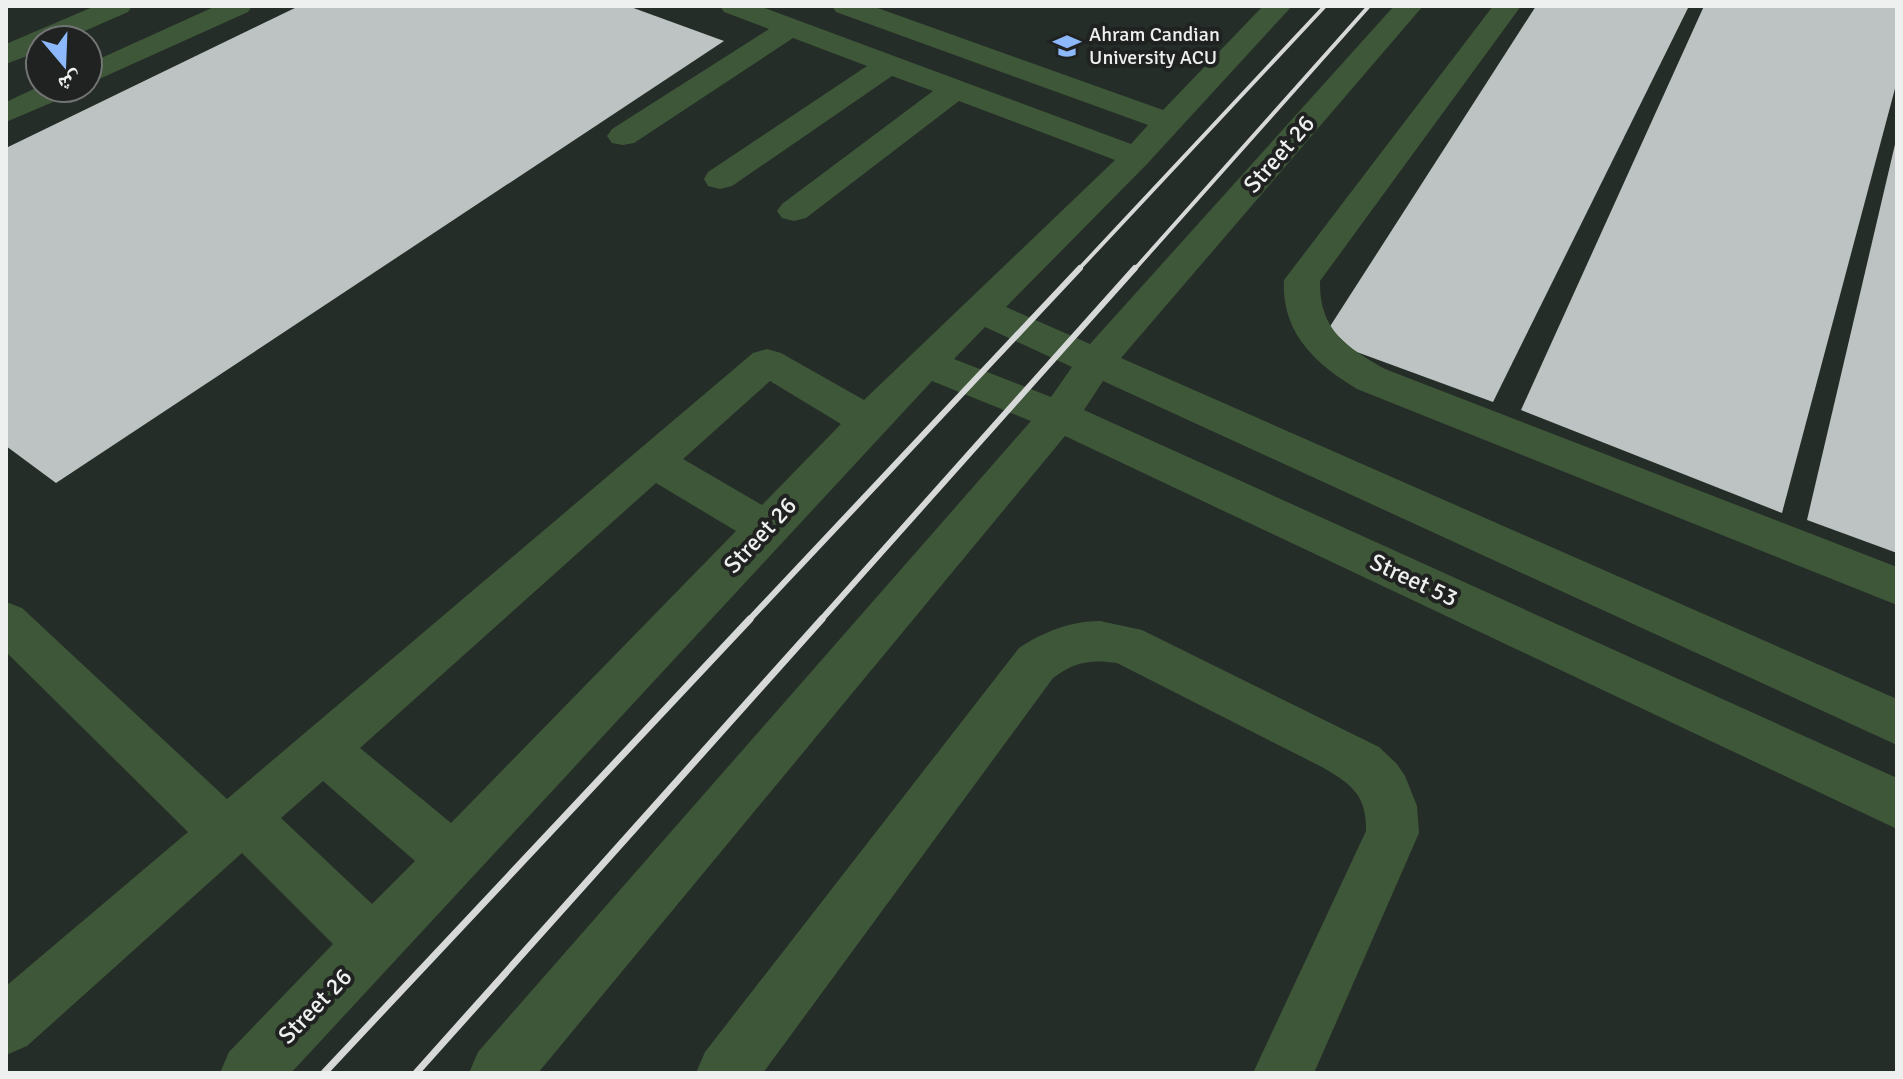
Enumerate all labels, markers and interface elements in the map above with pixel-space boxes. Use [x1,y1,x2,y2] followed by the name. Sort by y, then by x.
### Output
[1089,22,1220,70] place label: Ahram Candian University ACU
[24,24,104,104] north arrow
[1052,31,1082,61] school or university icon: Ahram Candian University ACU
[55,66,86,99] text: ش
[1237,109,1321,199] street label: Street 26
[717,490,803,580] street label: Street 26
[1365,547,1463,613] street label: Street 53
[272,962,358,1050] street label: Street 26

